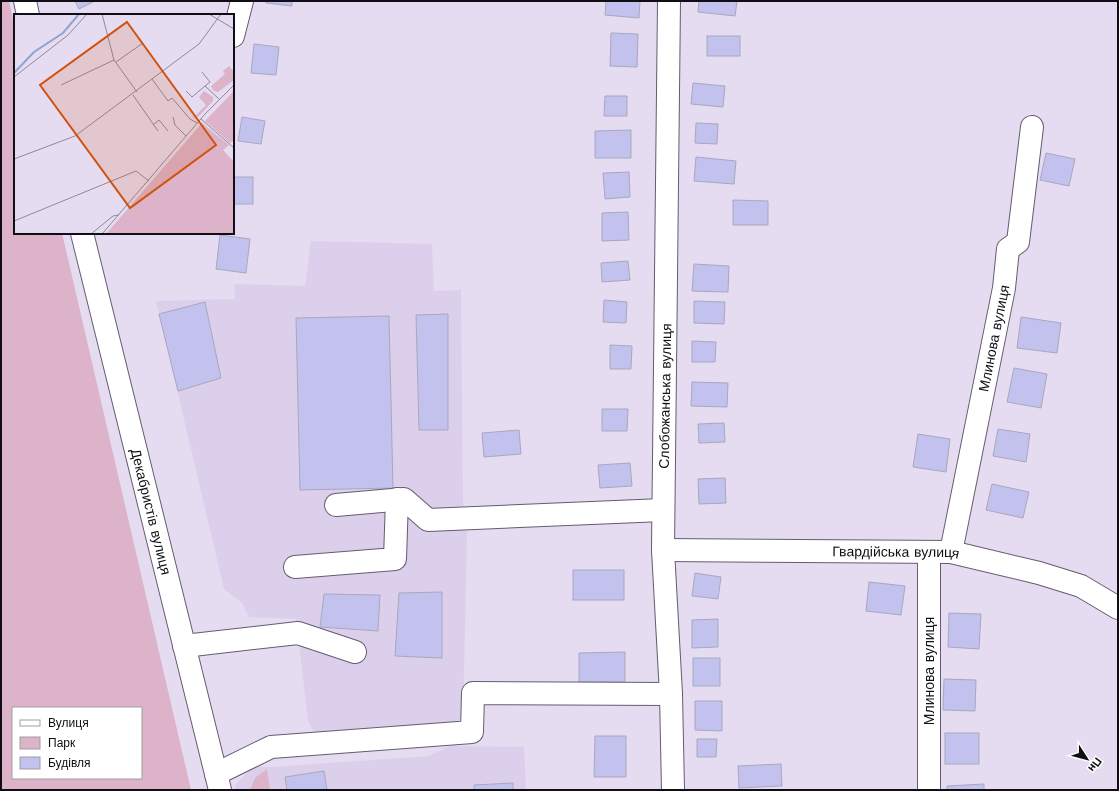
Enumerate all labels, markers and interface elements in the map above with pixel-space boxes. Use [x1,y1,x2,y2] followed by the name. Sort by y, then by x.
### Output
[14,14,234,234] inset map
[975,283,1012,393] street label: Млинова вулиця
[656,323,674,469] street label: Слобожанська вулиця
[128,447,174,576] street label: Декабристів вулиця
[832,543,961,562] street label: Гвардійська вулиця
[921,617,937,725] street label: Млинова вулиця
[12,707,142,779] legend
[48,716,89,730] text: Вулиця
[48,736,76,750] text: Парк
[1067,739,1107,779] north arrow
[1085,755,1104,774] text: Пн
[48,756,90,770] text: Будівля

